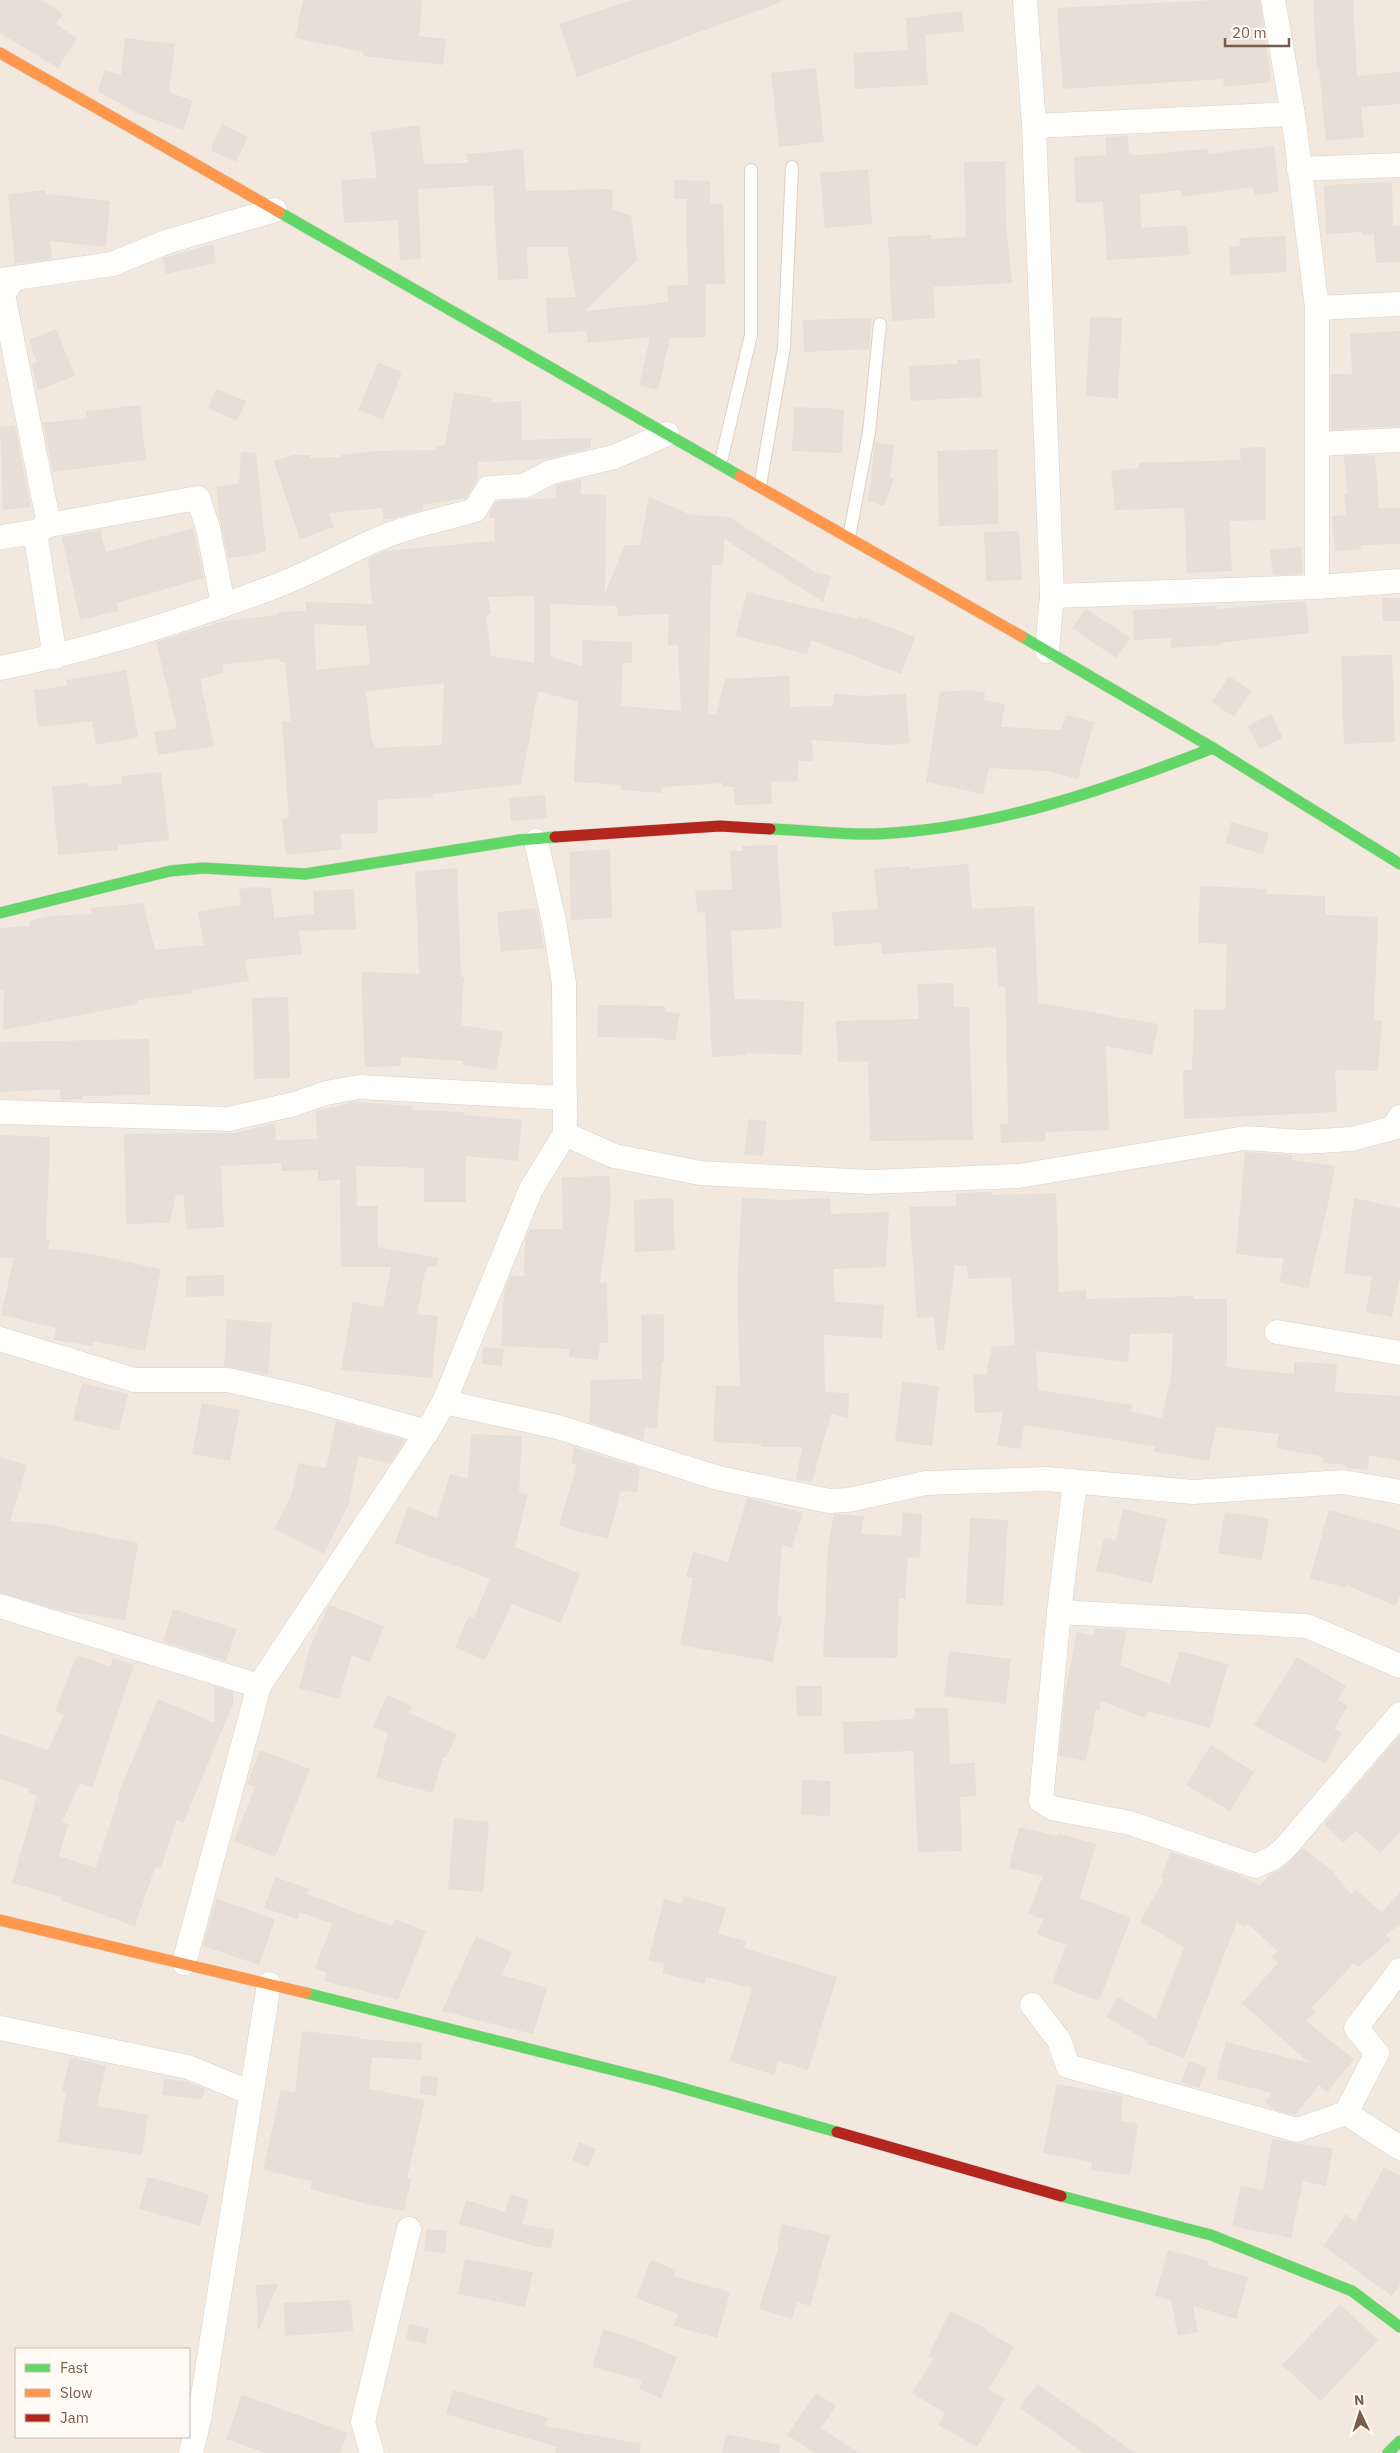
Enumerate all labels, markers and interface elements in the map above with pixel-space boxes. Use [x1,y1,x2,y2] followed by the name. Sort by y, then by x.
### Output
[1225,15,1289,47] scale bar
[1232,23,1267,42] text: 20 m
[15,2348,190,2438] legend
[60,2358,88,2377] text: Fast
[60,2383,93,2402] text: Slow
[1335,2388,1385,2438] north arrow
[1353,2391,1365,2409] text: N
[60,2408,89,2427] text: Jam

